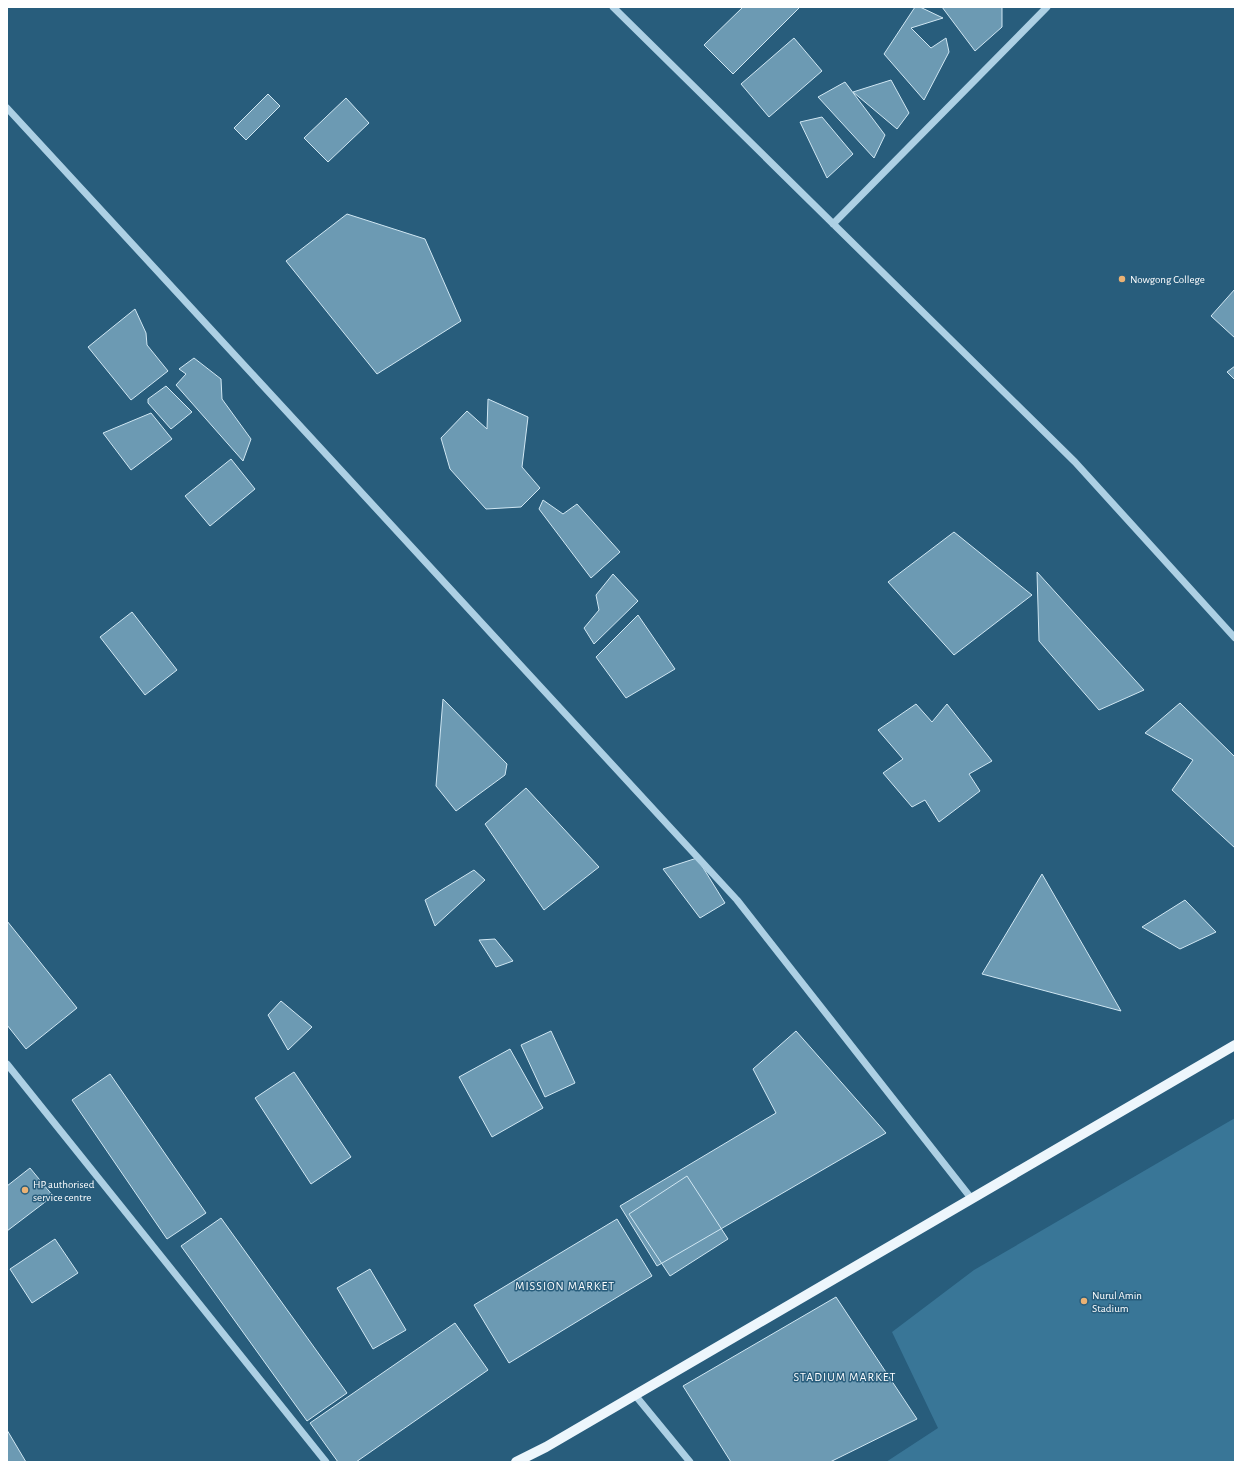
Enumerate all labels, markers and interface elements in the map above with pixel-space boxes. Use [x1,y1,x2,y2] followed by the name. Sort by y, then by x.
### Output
[1117,274,1127,284] marker: Nowgong College
[1130,274,1205,285] place label: Nowgong College
[33,1179,95,1203] place label: HP authorised service centre
[20,1185,30,1195] marker: HP authorised service centre
[515,1280,615,1292] district label: MISSION MARKET
[1092,1290,1142,1314] place label: Nurul Amin Stadium
[1079,1296,1089,1306] marker: Nurul Amin Stadium
[794,1371,896,1383] district label: STADIUM MARKET

